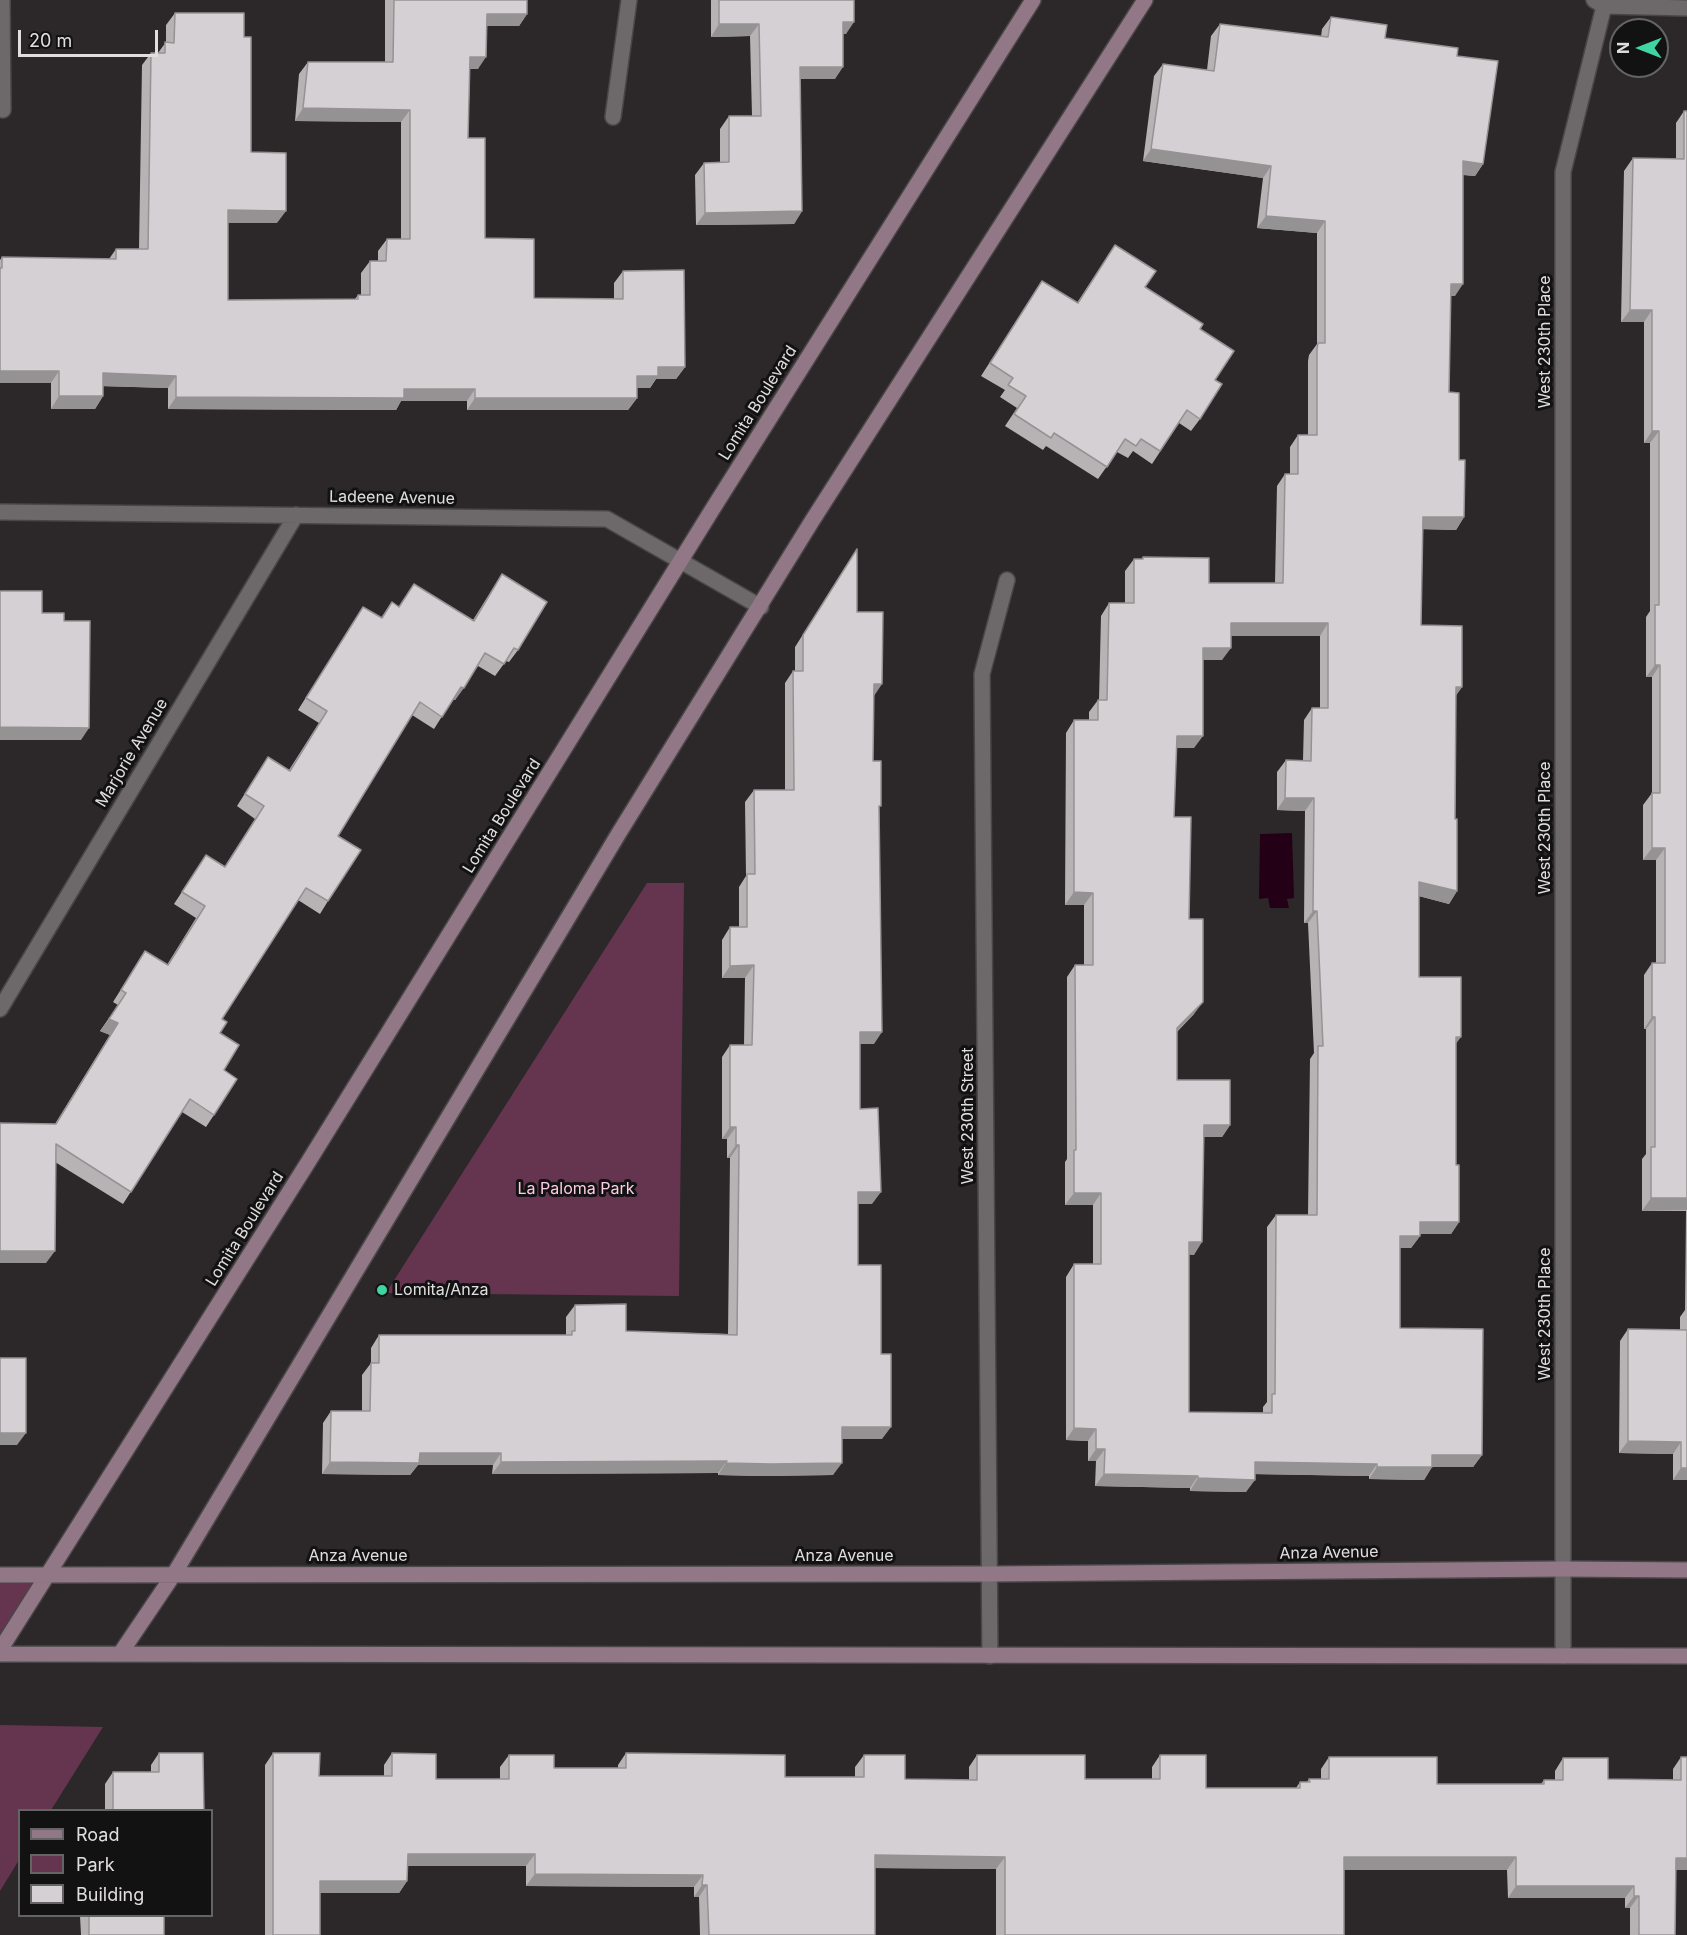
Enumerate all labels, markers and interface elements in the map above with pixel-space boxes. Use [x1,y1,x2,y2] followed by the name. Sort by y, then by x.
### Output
[21,18,160,56] scale bar
[1609,18,1669,78] north arrow
[29,30,72,51] text: 20 m
[1613,42,1633,54] text: N
[1535,275,1555,409] street label: West 230th Place
[715,342,801,464] street label: Lomita Boulevard
[329,487,455,509] street label: Ladeene Avenue
[92,695,172,811] street label: Marjorie Avenue
[459,755,545,877] street label: Lomita Boulevard
[1535,761,1555,895] street label: West 230th Place
[958,1048,978,1184] street label: West 230th Street
[202,1168,288,1290] street label: Lomita Boulevard
[518,1179,634,1199] park label: La Paloma Park
[1535,1247,1555,1381] street label: West 230th Place
[394,1280,489,1300] place label: Lomita/Anza
[375,1283,389,1297] marker: Lomita/Anza
[1279,1543,1379,1563] street label: Anza Avenue
[308,1546,408,1566] street label: Anza Avenue
[794,1546,894,1566] street label: Anza Avenue
[18,1809,213,1917] legend
[76,1824,119,1845] text: Road
[76,1854,115,1875] text: Park
[76,1884,144,1905] text: Building

